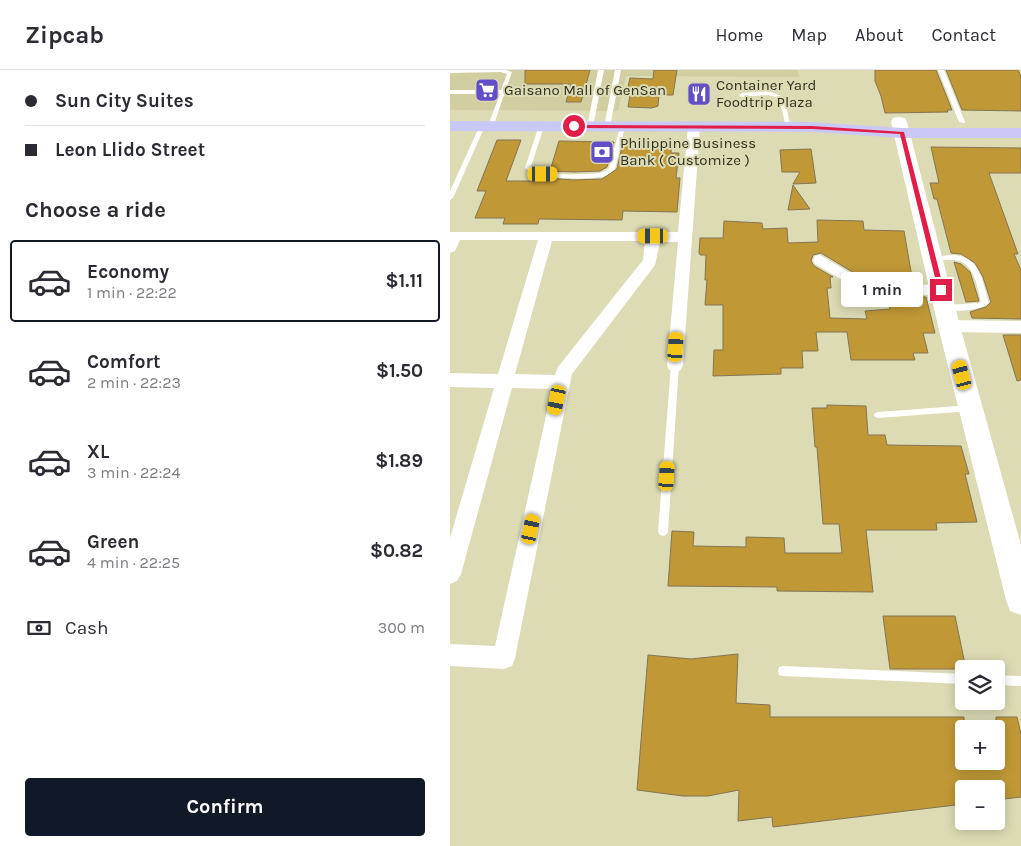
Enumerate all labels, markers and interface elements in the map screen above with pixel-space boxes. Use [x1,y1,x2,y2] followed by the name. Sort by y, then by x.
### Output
[25,21,104,49] text: Zipcab
[715,24,763,46] text: Home
[791,24,827,46] text: Map
[855,24,904,46] text: About
[932,24,996,46] text: Contact
[716,76,816,111] place label: Container Yard Foodtrip Plaza
[474,77,500,103] supermarket icon: Gaisano Mall of GenSan
[504,81,666,99] place label: Gaisano Mall of GenSan
[686,81,712,107] restaurant icon: Container Yard Foodtrip Plaza
[55,90,194,112] text: Sun City Suites
[563,115,585,137] route start
[620,134,756,169] place label: Philippine Business Bank ( Customize )
[55,139,205,161] text: Leon Llido Street
[589,139,615,165] bank icon: Philippine Business Bank ( Customize )
[528,167,558,182] car
[25,197,166,223] text: Choose a ride
[638,229,668,244] car
[27,259,72,304] icon: car
[87,261,169,283] text: Economy
[386,270,423,292] text: $1.11
[841,272,924,308] callout: 1 min
[930,279,952,301] route end
[862,280,902,299] text: 1 min
[87,283,177,302] text: 1 min · 22:22
[667,332,684,362] car
[27,349,72,394] icon: car
[87,351,161,373] text: Comfort
[950,359,973,391] car
[376,360,423,382] text: $1.50
[87,373,181,392] text: 2 min · 22:23
[546,384,567,416] car
[27,439,72,484] icon: car
[87,441,109,463] text: XL
[375,450,423,472] text: $1.89
[658,461,675,491] car
[87,463,181,482] text: 3 min · 22:24
[520,513,541,545] car
[27,529,72,574] icon: car
[87,531,139,553] text: Green
[370,540,423,562] text: $0.82
[87,553,180,572] text: 4 min · 22:25
[25,614,53,642] icon: cash
[65,617,109,639] text: Cash
[378,618,425,637] text: 300 m
[955,660,1005,830] map controls
[955,660,1005,710] button: layers
[955,720,1005,770] button: +
[25,778,425,836] button: Confirm
[955,780,1005,830] button: −

